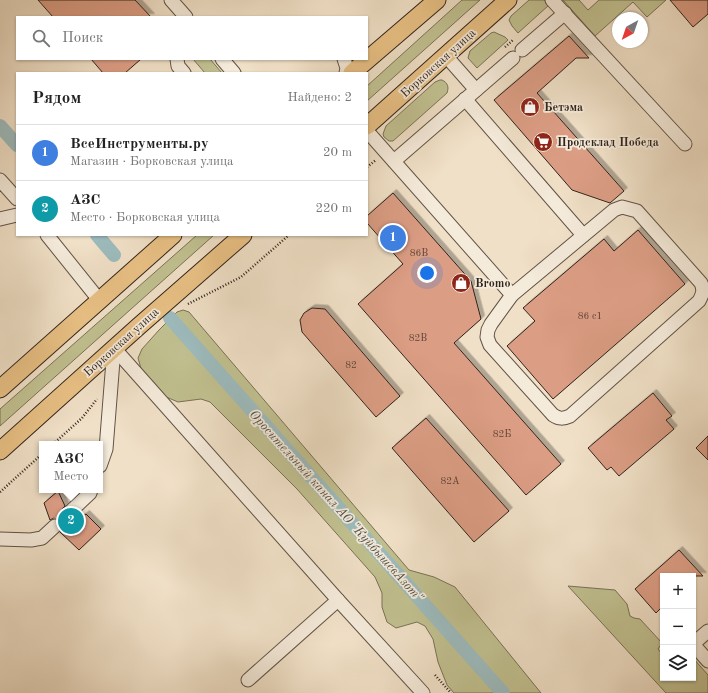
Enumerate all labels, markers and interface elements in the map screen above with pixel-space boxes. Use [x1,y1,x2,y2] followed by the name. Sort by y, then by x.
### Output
[612,12,648,48] north arrow
[16,16,368,60] search box
[30,27,52,49] icon: search
[399,27,478,100] street label: Борковская улица
[62,31,103,46] text: Поиск
[32,90,81,107] text: Рядом
[288,91,352,104] text: Найдено: 2
[519,96,541,118] shop icon: Бетэма
[544,102,583,114] place label: Бетэма
[532,131,554,153] supermarket icon: Продсклад Победа
[70,137,209,152] text: ВсеИнструменты.ру
[557,137,659,149] place label: Продсклад Победа
[41,146,49,159] text: 1
[323,146,352,159] text: 20 m
[70,155,234,168] text: Магазин · Борковская улица
[70,193,100,208] text: АЗС
[41,202,49,215] text: 2
[315,202,352,215] text: 220 m
[70,211,220,224] text: Место · Борковская улица
[380,223,406,253] pin: 1
[410,248,428,258] house number: 86В
[417,263,437,283] your location
[450,272,472,294] shop icon: Bromo
[475,278,510,290] place label: Bromo
[82,306,161,379] street label: Борковская улица
[578,311,602,321] house number: 86 c1
[409,333,427,343] house number: 82В
[345,360,357,370] house number: 82
[247,408,426,605] water label: Оросительный канал АО "КуйбышевАзот"
[493,429,511,439] house number: 82Б
[39,441,103,493] popup
[53,452,84,467] text: АЗС
[53,470,89,483] text: Место
[440,476,460,486] house number: 82А
[58,506,84,536] pin: 2
[660,573,696,681] map controls
[660,573,696,609] button: +
[660,609,696,645] button: −
[660,645,696,681] button: layers

